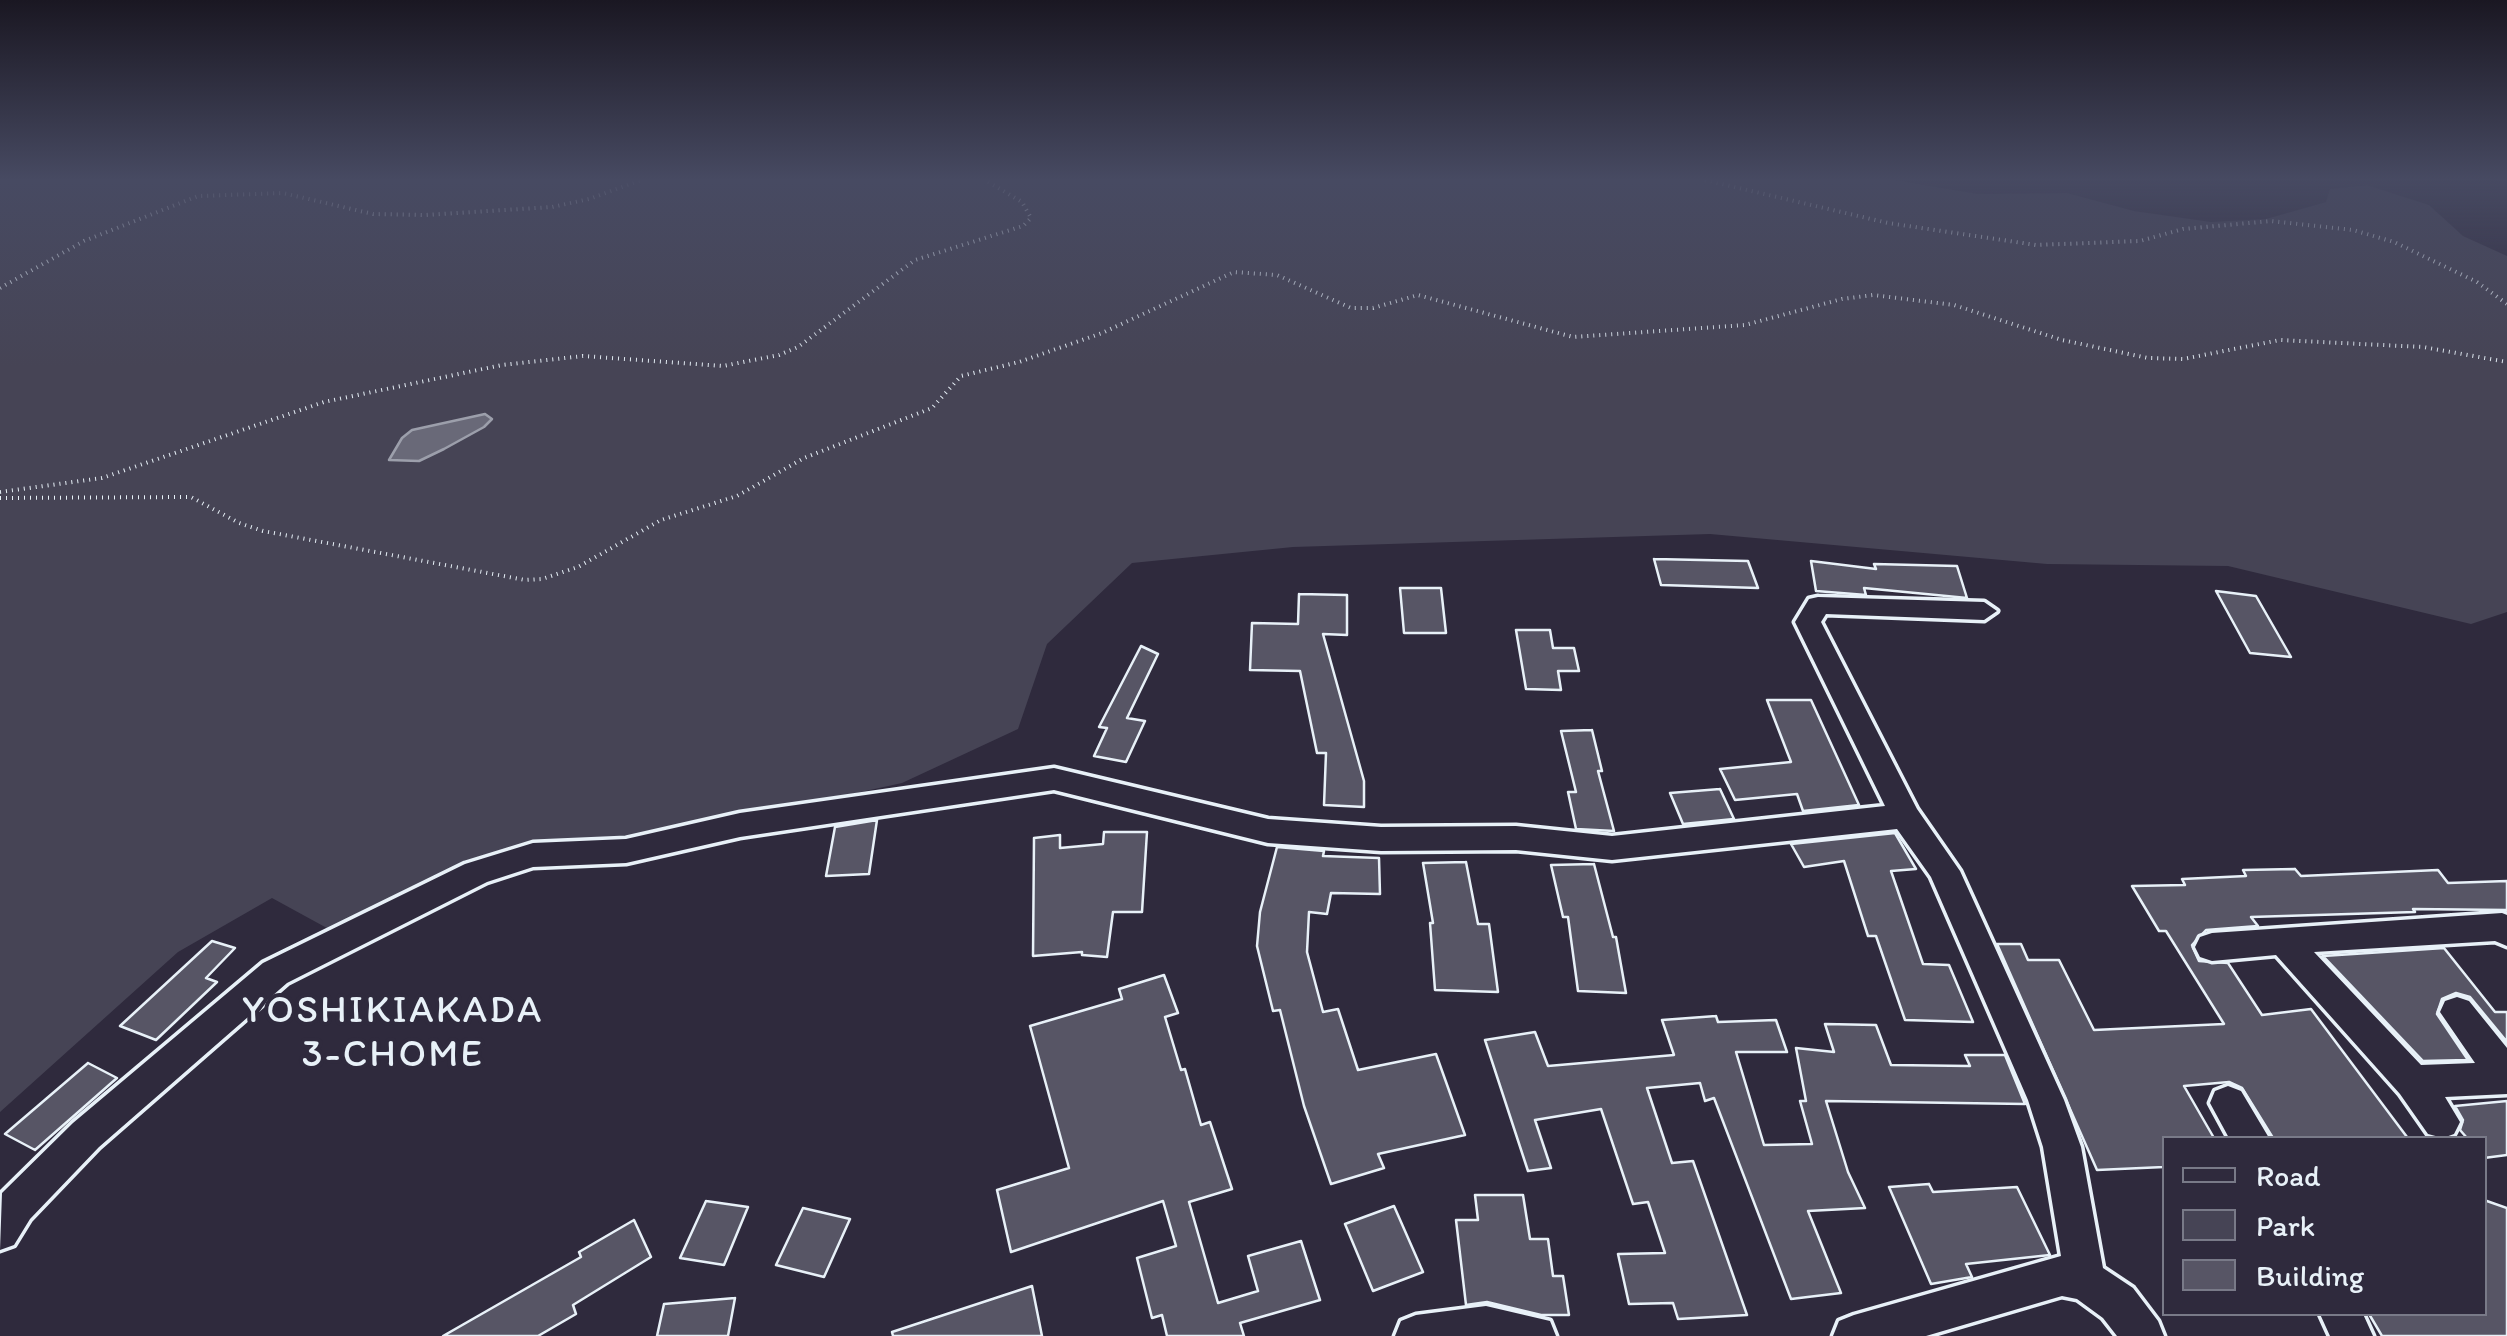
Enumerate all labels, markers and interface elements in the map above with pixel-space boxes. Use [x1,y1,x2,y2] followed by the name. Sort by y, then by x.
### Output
[244,989,542,1078] district label: YOSHIKIAKADA 3-CHOME
[2162,1136,2487,1316] legend
[2256,1157,2321,1194] text: Road
[2256,1207,2315,1244] text: Park
[2256,1257,2364,1294] text: Building

